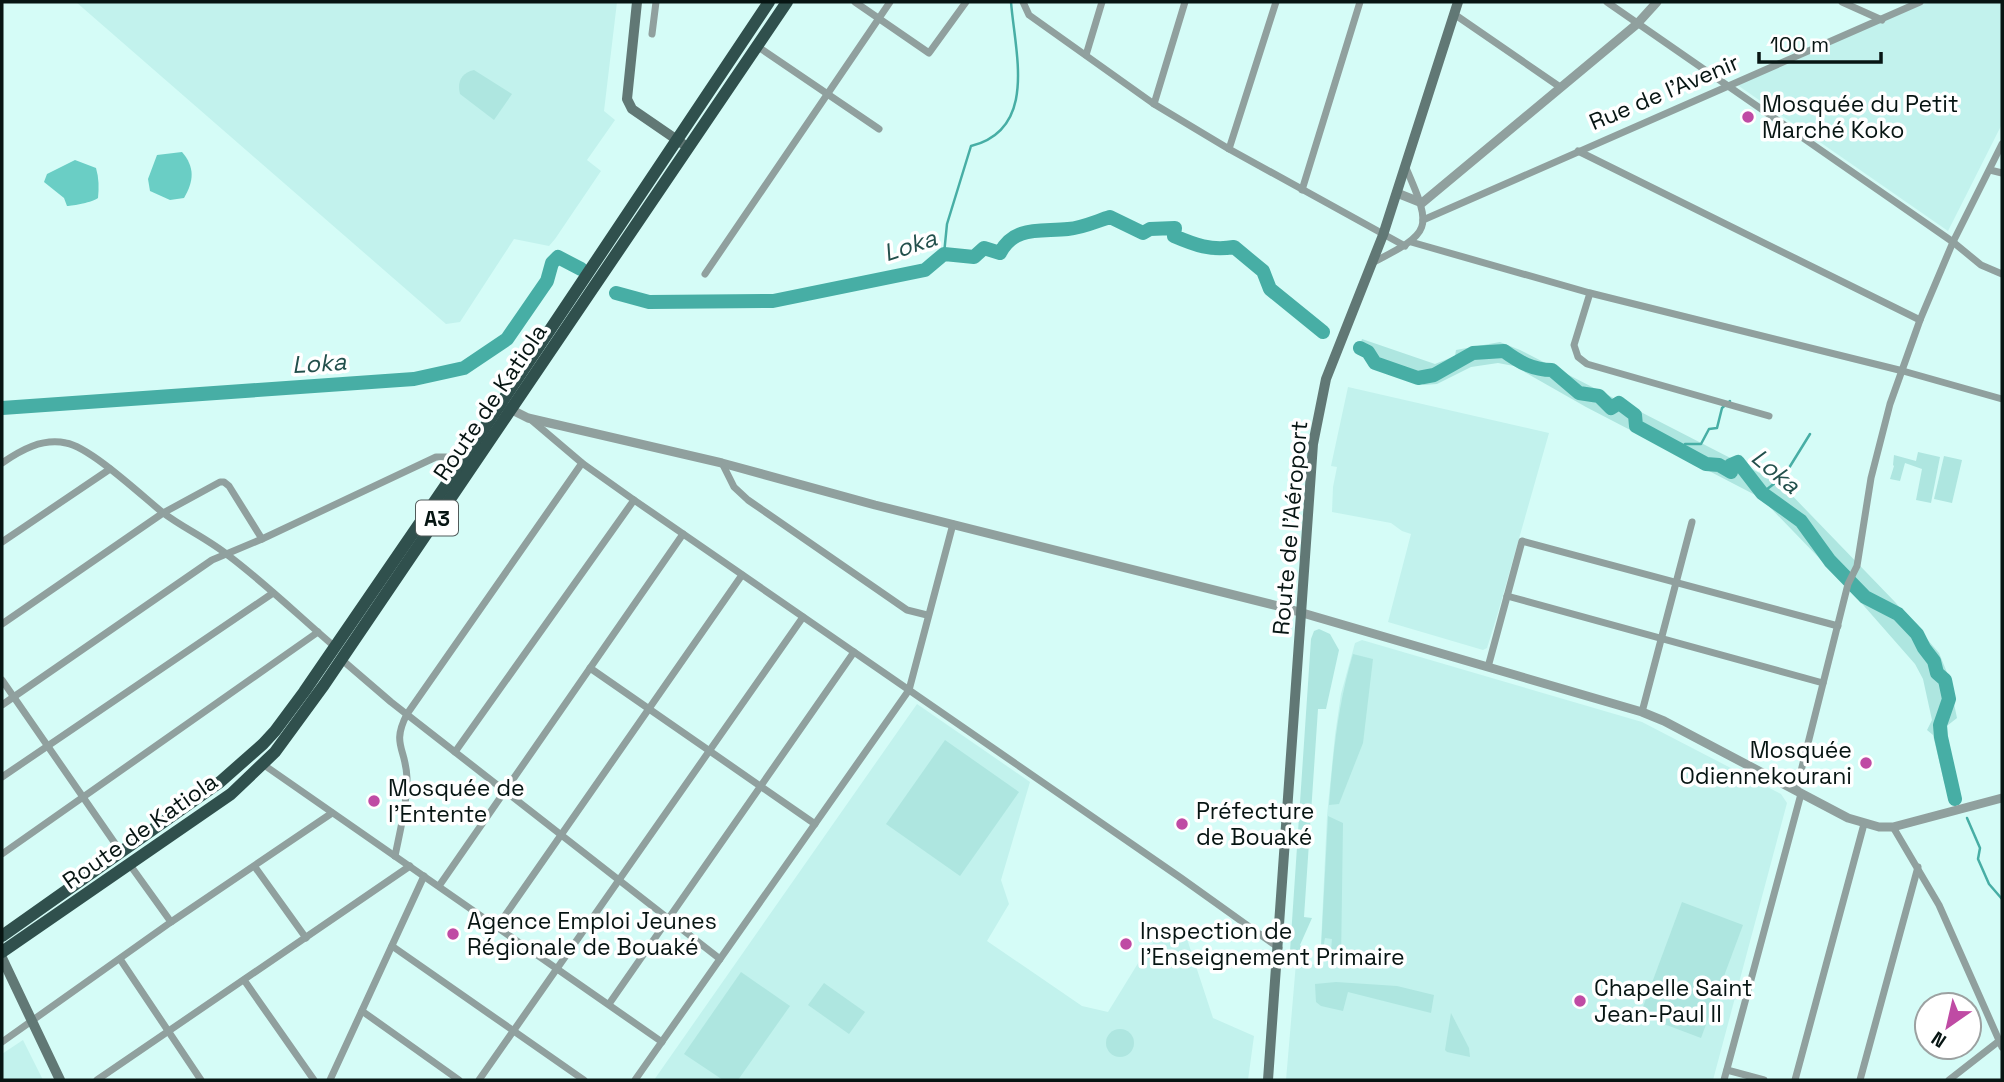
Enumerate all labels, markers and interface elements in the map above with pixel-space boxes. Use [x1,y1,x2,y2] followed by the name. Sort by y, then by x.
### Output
[1759,21,1882,65] scale bar
[1770,31,1829,58] text: 100 m
[1585,47,1743,137] street label: Rue de l'Avenir
[1762,89,1958,145] place label: Mosquée du Petit Marché Koko
[1740,109,1756,125] marker: Mosquée du Petit Marché Koko
[879,222,941,268] water label: Loka
[426,318,554,486] street label: Route de Katiola
[291,346,347,380] water label: Loka
[1266,420,1314,636] street label: Route de l'Aéroport
[1745,442,1807,500] water label: Loka
[416,500,458,536] road number: A3
[1679,735,1852,791] place label: Mosquée Odiennekourani
[1858,755,1874,771] marker: Mosquée Odiennekourani
[57,766,223,896] street label: Route de Katiola
[388,773,525,829] place label: Mosquée de l'Entente
[366,793,382,809] marker: Mosquée de l'Entente
[1196,796,1314,852] place label: Préfecture de Bouaké
[1174,816,1190,832] marker: Préfecture de Bouaké
[467,906,717,962] place label: Agence Emploi Jeunes Régionale de Bouaké
[1140,916,1405,972] place label: Inspection de l'Enseignement Primaire
[445,926,461,942] marker: Agence Emploi Jeunes Régionale de Bouaké
[1118,936,1134,952] marker: Inspection de l'Enseignement Primaire
[1594,973,1753,1029] place label: Chapelle Saint Jean-Paul II
[1913,991,1983,1061] north arrow
[1572,993,1588,1009] marker: Chapelle Saint Jean-Paul II
[1927,1026,1951,1054] text: N

